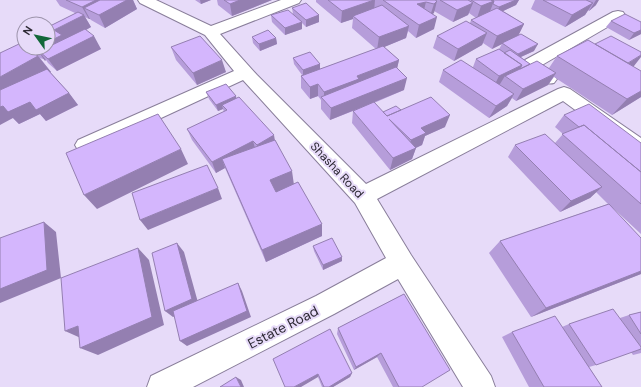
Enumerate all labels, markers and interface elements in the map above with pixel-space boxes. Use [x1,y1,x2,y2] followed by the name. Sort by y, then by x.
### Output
[16,16,56,56] north arrow
[20,23,36,38] text: N
[307,139,367,201] street label: Shasha Road
[245,301,321,353] street label: Estate Road

